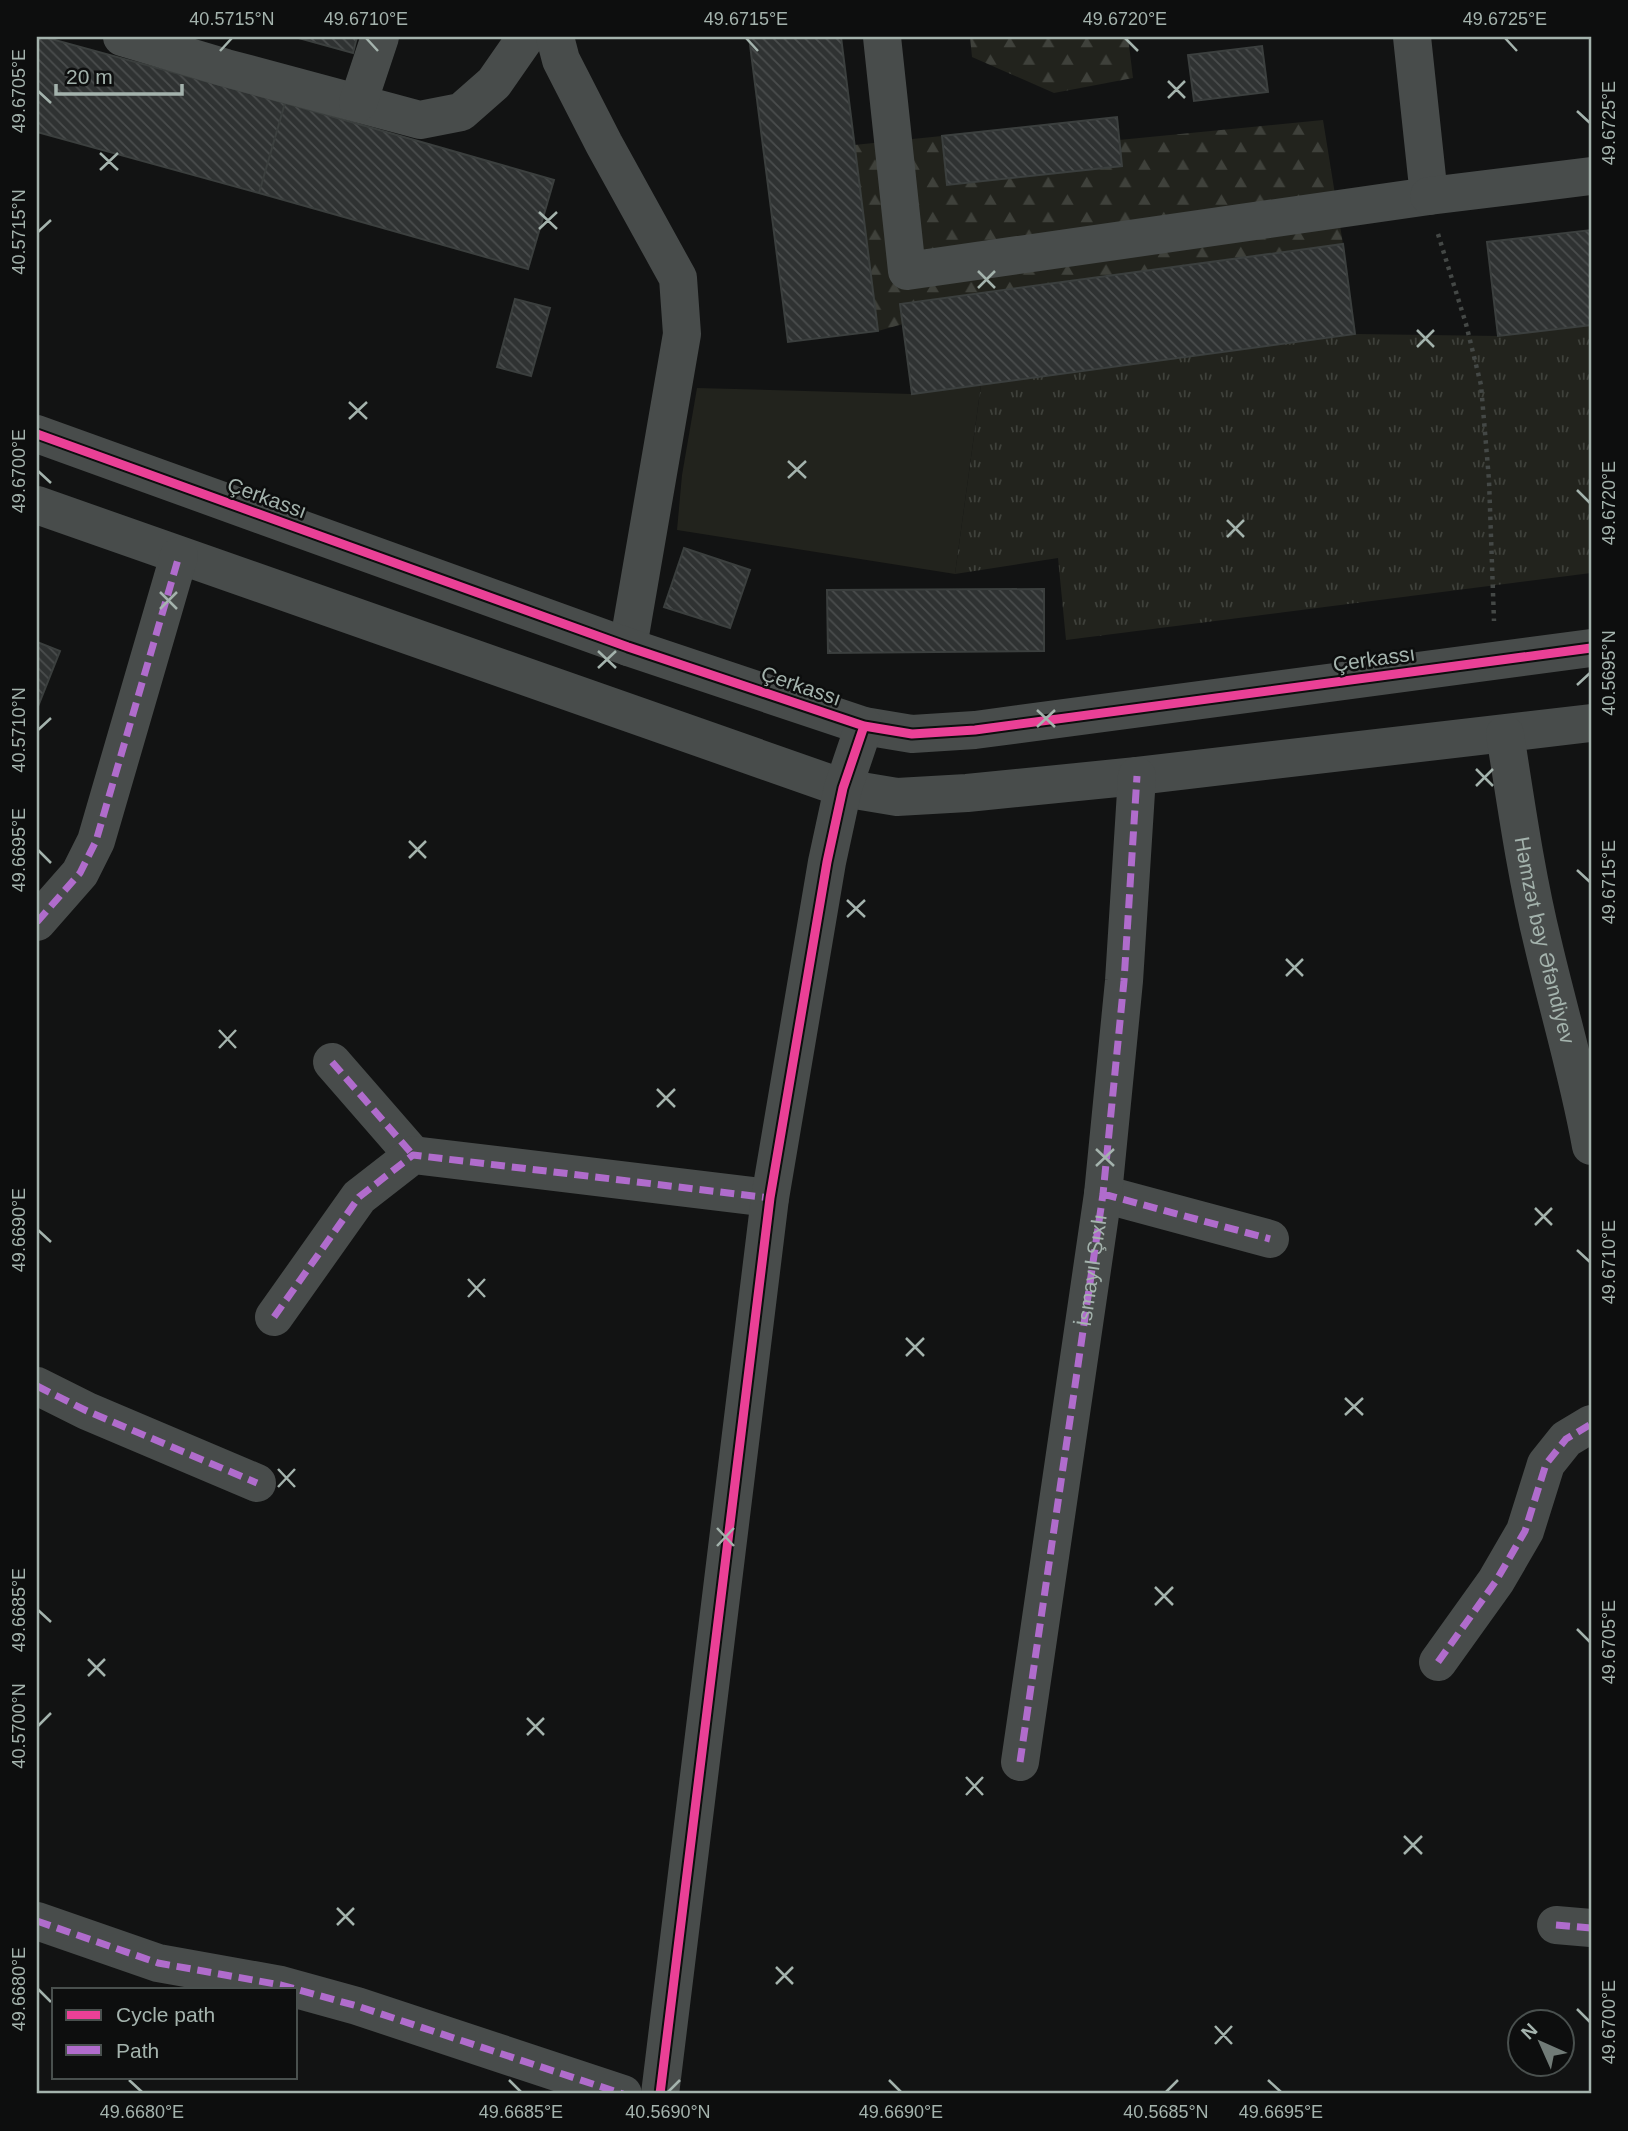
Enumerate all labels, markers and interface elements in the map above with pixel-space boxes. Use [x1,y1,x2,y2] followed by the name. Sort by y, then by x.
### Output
[189,9,275,29] text: 40.5715°N
[324,9,408,29] text: 49.6710°E
[704,9,788,29] text: 49.6715°E
[1083,9,1167,29] text: 49.6720°E
[1463,9,1547,29] text: 49.6725°E
[9,49,29,133] text: 49.6705°E
[56,52,182,96] scale bar
[66,65,113,88] text: 20 m
[1599,81,1619,165] text: 49.6725°E
[9,189,29,275] text: 40.5715°N
[9,429,29,513] text: 49.6700°E
[1599,461,1619,545] text: 49.6720°E
[224,473,310,523] street label: Çerkassı
[1599,630,1619,716] text: 40.5695°N
[1331,641,1417,676] street label: Çerkassı
[758,661,844,710] street label: Çerkassı
[9,687,29,773] text: 40.5710°N
[9,808,29,892] text: 49.6695°E
[1510,835,1580,1047] street label: Həmzət bəy Əfəndiyev
[1599,840,1619,924] text: 49.6715°E
[9,1188,29,1272] text: 49.6690°E
[1072,1212,1111,1328] street label: İsmayıl Şıxlı
[1599,1220,1619,1304] text: 49.6710°E
[9,1568,29,1652] text: 49.6685°E
[1599,1600,1619,1684] text: 49.6705°E
[9,1683,29,1769] text: 40.5700°N
[9,1947,29,2031] text: 49.6680°E
[1599,1980,1619,2064] text: 49.6700°E
[52,1988,298,2078] legend
[116,2003,215,2026] text: Cycle path
[1506,2008,1576,2078] north arrow
[1517,2019,1542,2044] text: N
[116,2039,159,2062] text: Path
[100,2102,184,2122] text: 49.6680°E
[479,2102,563,2122] text: 49.6685°E
[625,2102,711,2122] text: 40.5690°N
[859,2102,943,2122] text: 49.6690°E
[1123,2102,1209,2122] text: 40.5685°N
[1239,2102,1323,2122] text: 49.6695°E

